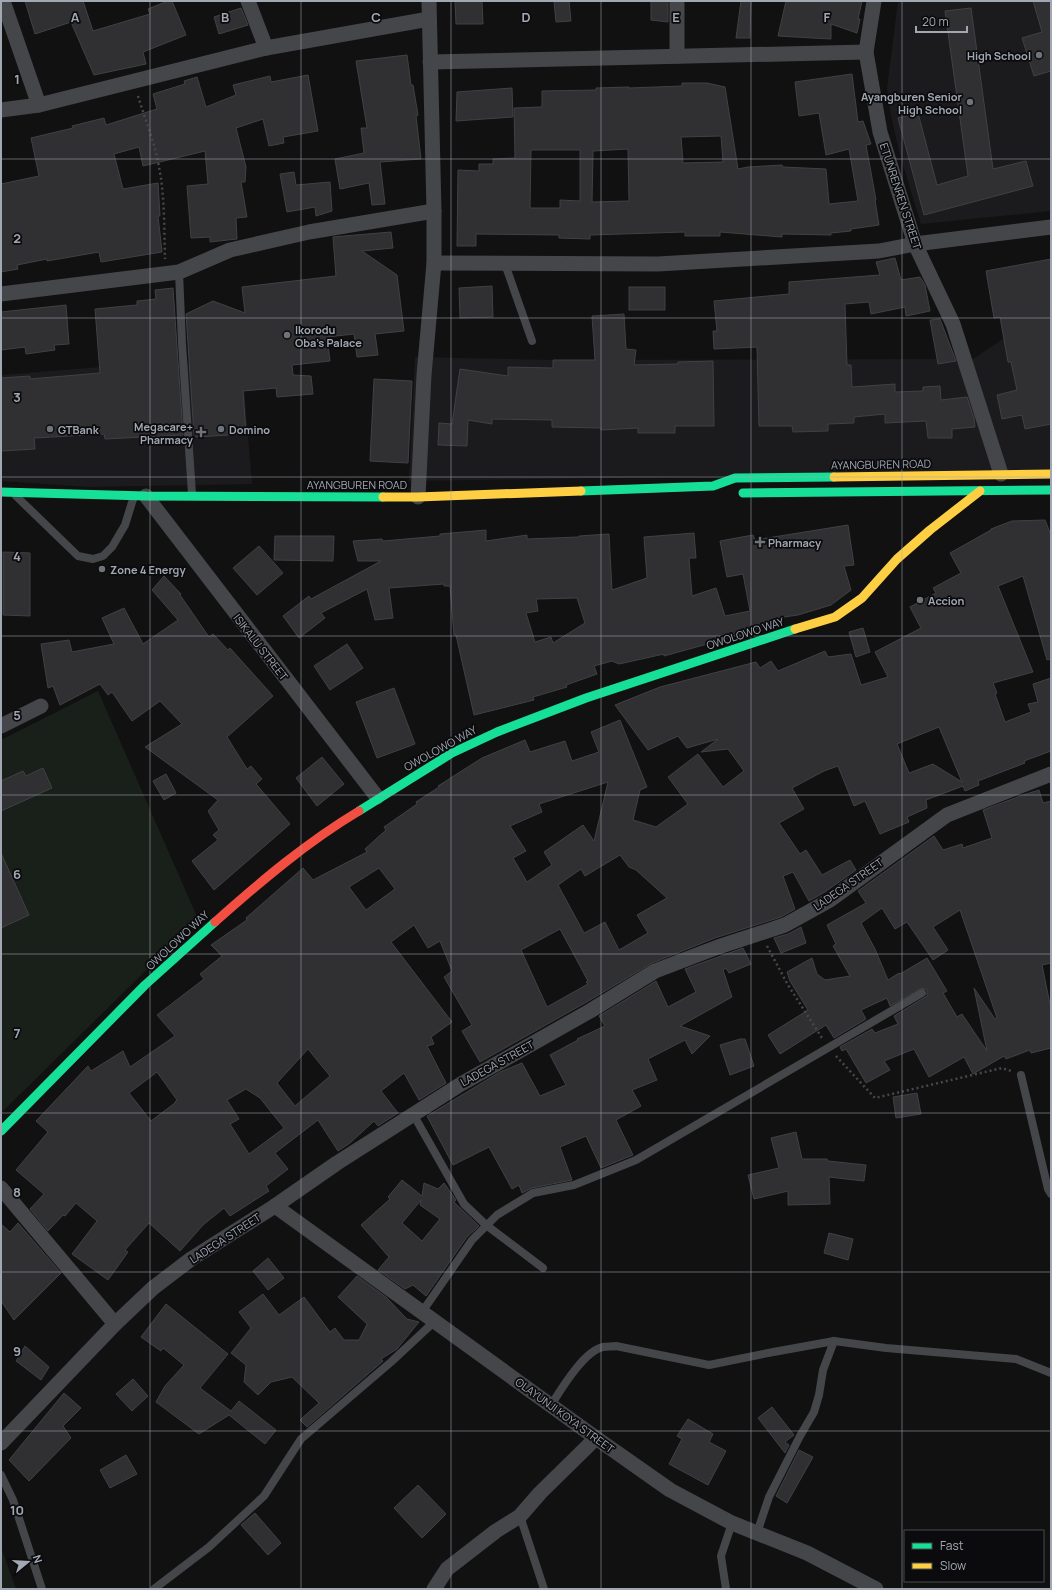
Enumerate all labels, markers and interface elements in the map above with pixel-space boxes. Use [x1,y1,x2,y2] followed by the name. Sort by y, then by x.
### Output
[71,8,80,26] text: A
[221,8,229,26] text: B
[371,8,381,26] text: C
[521,8,531,26] text: D
[672,8,680,26] text: E
[824,8,831,26] text: F
[916,8,967,34] scale bar
[922,13,949,30] text: 20 m
[967,48,1031,63] place label: High School
[1034,50,1044,60] marker: High School
[14,70,20,88] text: 1
[861,89,963,117] place label: Ayangburen Senior High School
[965,97,975,107] marker: Ayangburen Senior High School
[877,141,925,252] street label: ETUNRENREN STREET
[13,229,21,247] text: 2
[295,322,362,350] place label: Ikorodu Oba's Palace
[282,330,292,340] marker: Ikorodu Oba's Palace
[13,388,21,406] text: 3
[134,419,194,447] place label: Megacare+ Pharmacy
[58,422,100,437] place label: GTBank
[229,422,270,437] place label: Domino
[45,424,55,434] marker: GTBank
[216,424,226,434] marker: Domino
[196,427,206,437] marker: Megacare+ Pharmacy
[831,456,931,472] street label: AYANGBUREN ROAD
[307,477,407,492] street label: AYANGBUREN ROAD
[768,535,822,550] place label: Pharmacy
[755,537,765,547] marker: Pharmacy
[13,547,21,565] text: 4
[110,562,186,577] place label: Zone 4 Energy
[97,564,107,574] marker: Zone 4 Energy
[928,593,965,608] place label: Accion
[915,595,925,605] marker: Accion
[230,611,292,684] street label: ISIKALU STREET
[704,613,787,653] street label: OWOLOWO WAY
[13,706,21,724] text: 5
[401,721,480,774] street label: OWOLOWO WAY
[810,854,886,914] street label: LADEGA STREET
[13,865,21,883] text: 6
[142,906,212,973] street label: OWOLOWO WAY
[14,1024,21,1042] text: 7
[458,1036,537,1089] street label: LADEGA STREET
[13,1183,21,1201] text: 8
[187,1209,264,1267] street label: LADEGA STREET
[13,1342,21,1360] text: 9
[513,1374,618,1456] street label: OLAYUNJI KOYA STREET
[10,1501,24,1519] text: 10
[904,1530,1044,1582] legend
[940,1537,964,1554] text: Fast
[8,1542,48,1582] north arrow
[30,1553,46,1565] text: N
[940,1557,966,1574] text: Slow

